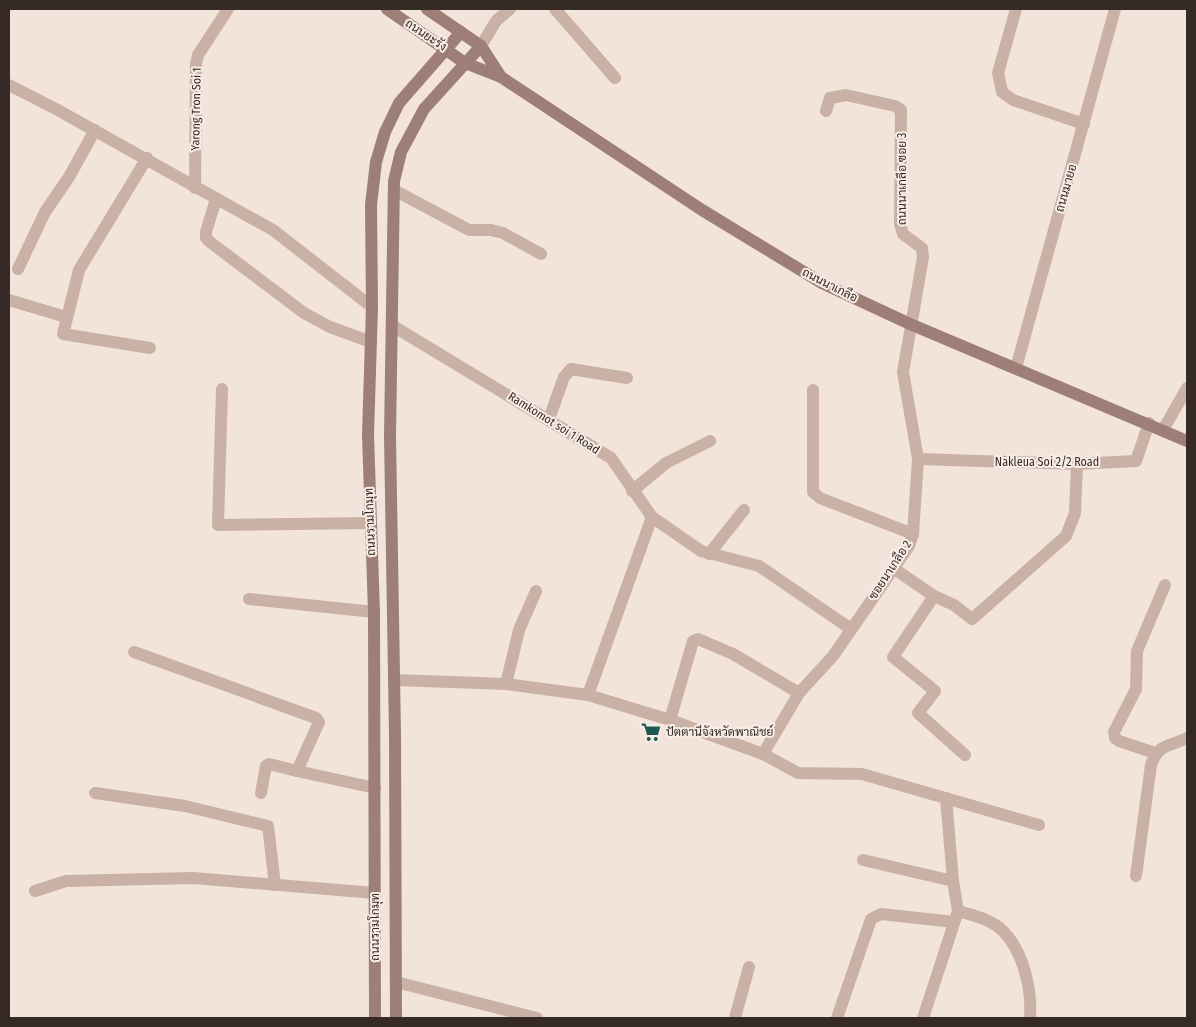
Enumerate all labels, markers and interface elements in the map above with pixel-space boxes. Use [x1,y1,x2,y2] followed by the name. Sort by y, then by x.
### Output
[403,16,449,54] street label: ถนนยะรัง
[188,67,204,151] street label: Yarong Tron Soi 1
[895,133,909,225] street label: ถนนนาเกลือ ซอย 3
[1052,162,1080,214] street label: ถนนมายอ
[800,265,860,305] street label: ถนนนาเกลือ
[506,389,602,457] street label: Ramkomot soi 1 Road
[995,455,1099,469] street label: Nakleua Soi 2/2 Road
[361,488,380,556] street label: ถนนรามโกมุท
[866,538,914,602] street label: ซอยนาเกลือ 2
[640,721,662,743] supermarket icon: ปัตตานีจังหวัดพาณิชย์
[666,724,773,739] place label: ปัตตานีจังหวัดพาณิชย์
[367,893,384,961] street label: ถนนรามโกมุท

